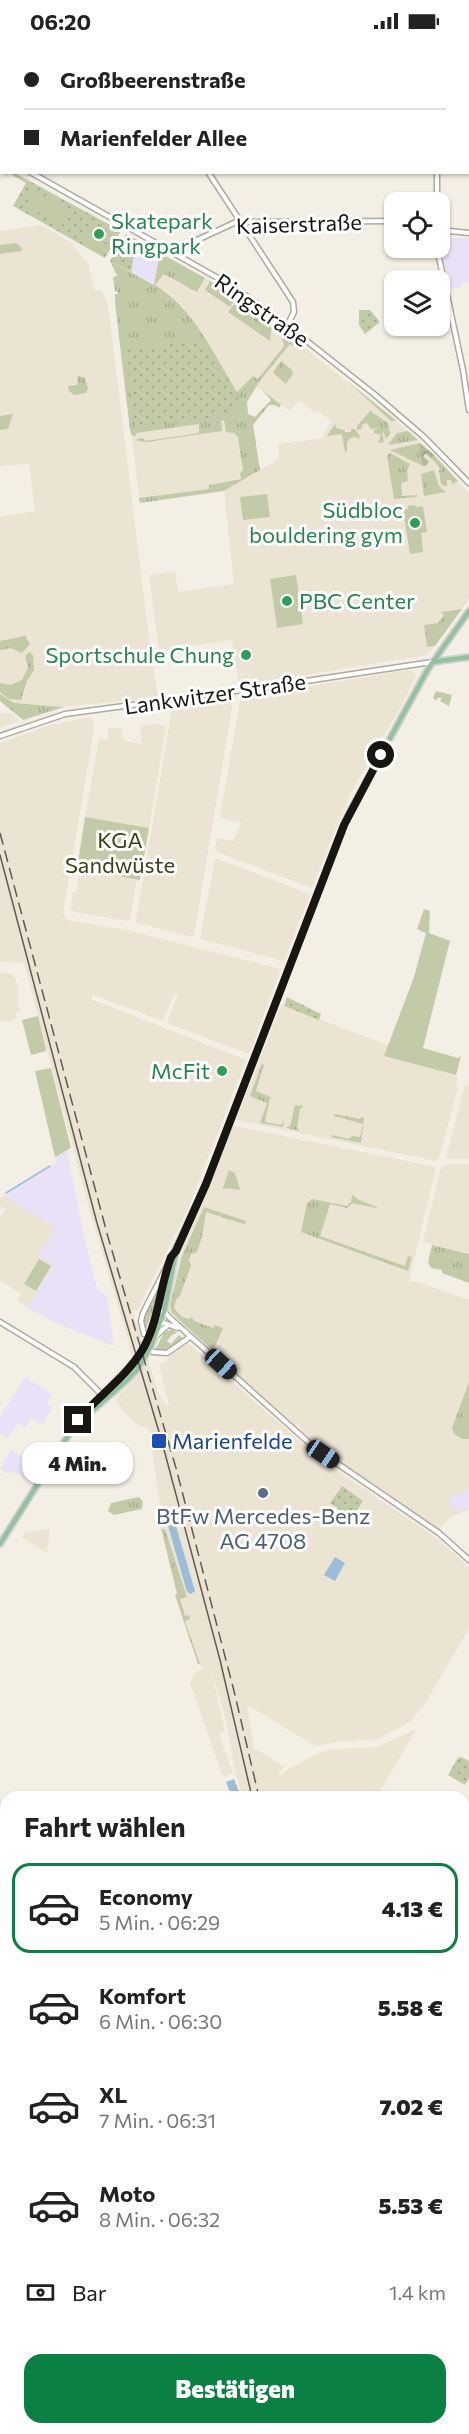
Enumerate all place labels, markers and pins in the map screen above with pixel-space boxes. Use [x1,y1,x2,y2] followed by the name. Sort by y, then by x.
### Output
[111,207,213,259] place label: Skatepark Ringpark
[92,227,106,241] marker: Skatepark Ringpark
[249,496,403,548] place label: Südbloc bouldering gym
[408,516,422,530] marker: Südbloc bouldering gym
[299,587,415,614] place label: PBC Center
[280,594,294,608] marker: PBC Center
[45,641,234,668] place label: Sportschule Chung
[239,648,253,662] marker: Sportschule Chung
[151,1057,210,1084] place label: McFit
[215,1064,229,1078] marker: McFit
[172,1427,293,1454] place label: Marienfelde
[150,1432,168,1450] marker: Marienfelde
[256,1486,270,1500] marker: BtFw Mercedes-Benz AG 4708
[156,1502,370,1554] place label: BtFw Mercedes-Benz AG 4708

